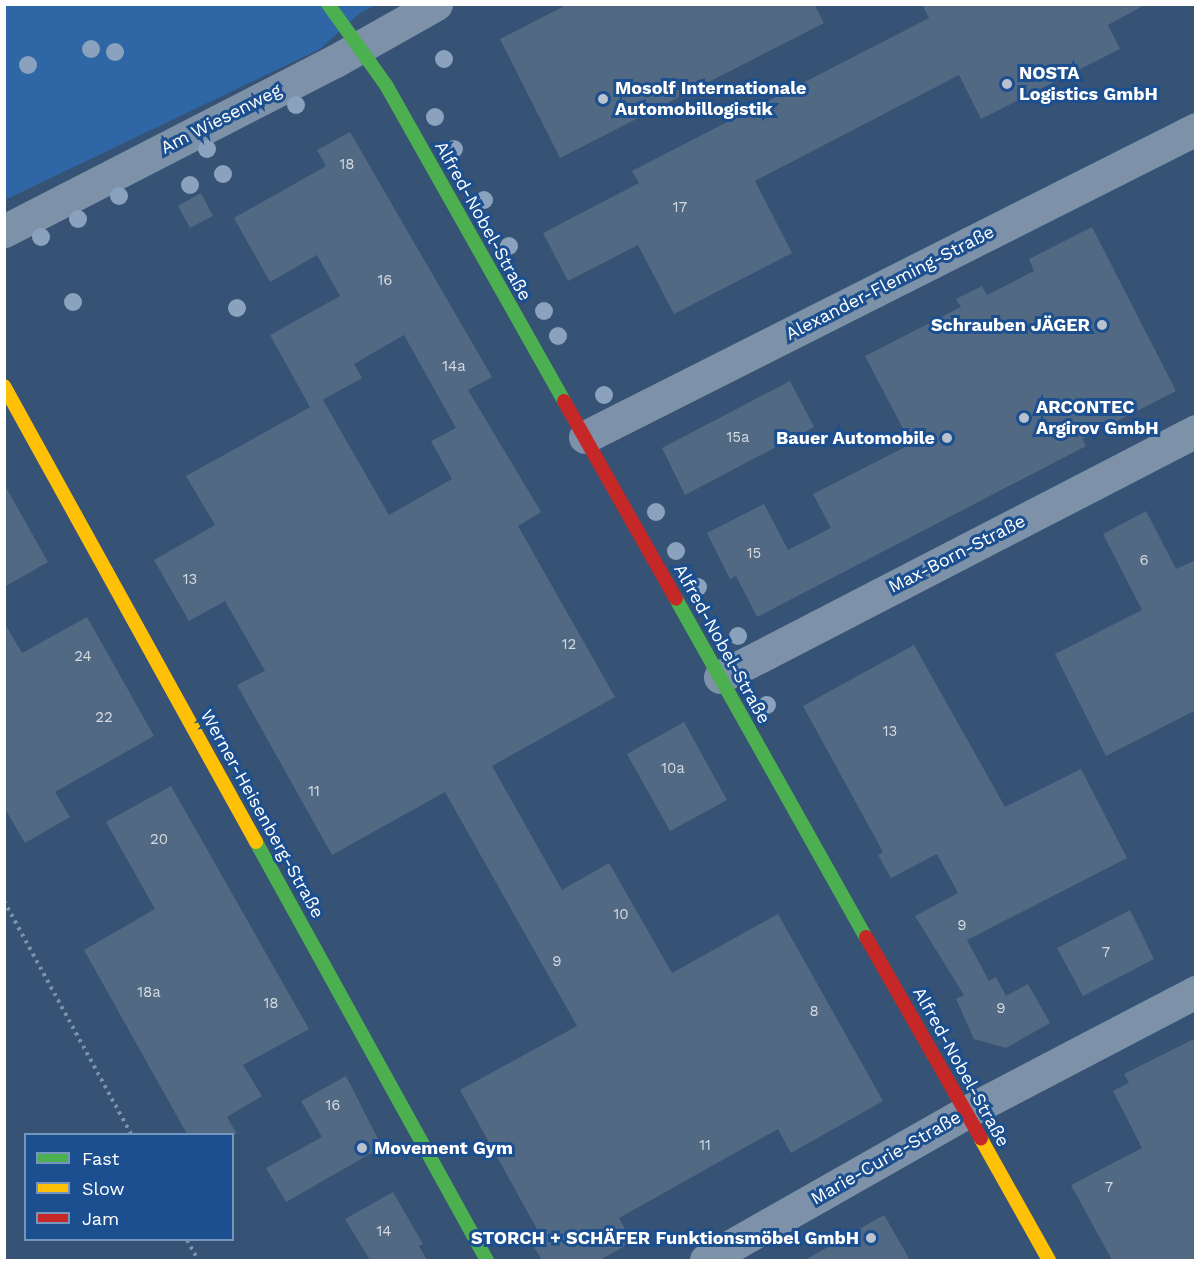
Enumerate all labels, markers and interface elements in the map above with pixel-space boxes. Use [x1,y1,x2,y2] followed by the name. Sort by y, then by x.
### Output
[1019,63,1158,106] place label: NOSTA Logistics GmbH
[1000,77,1014,91] marker: NOSTA Logistics GmbH
[615,78,807,121] place label: Mosolf Internationale Automobillogistik
[157,79,285,159] street label: Am Wiesenweg
[596,92,610,106] marker: Mosolf Internationale Automobillogistik
[430,137,536,305] street label: Alfred-Nobel-Straße
[339,156,355,174] house number: 18
[673,199,687,217] house number: 17
[782,221,998,345] street label: Alexander-Fleming-Straße
[378,272,392,290] house number: 16
[931,314,1090,336] place label: Schrauben JÄGER
[1095,318,1109,332] marker: Schrauben JÄGER
[442,358,466,376] house number: 14a
[1036,397,1159,440] place label: ARCONTEC Argirov GmbH
[1017,411,1031,425] marker: ARCONTEC Argirov GmbH
[775,427,935,449] place label: Bauer Automobile
[726,429,750,447] house number: 15a
[940,431,954,445] marker: Bauer Automobile
[885,510,1029,598] street label: Max-Born-Straße
[747,545,761,563] house number: 15
[1139,552,1149,570] house number: 6
[669,560,775,728] street label: Alfred-Nobel-Straße
[183,571,197,589] house number: 13
[562,636,576,654] house number: 12
[74,648,92,666] house number: 24
[196,706,328,922] street label: Werner-Heisenberg-Straße
[95,709,113,727] house number: 22
[883,723,897,741] house number: 13
[661,760,685,778] house number: 10a
[308,783,320,801] house number: 11
[150,831,168,849] house number: 20
[613,906,629,924] house number: 10
[957,917,967,935] house number: 9
[1102,944,1110,962] house number: 7
[552,953,562,971] house number: 9
[908,983,1014,1151] street label: Alfred-Nobel-Straße
[137,984,161,1002] house number: 18a
[263,995,279,1013] house number: 18
[996,1000,1006,1018] house number: 9
[809,1003,819,1021] house number: 8
[326,1097,340,1115] house number: 16
[807,1106,965,1210] street label: Marie-Curie-Straße
[24,1133,234,1241] legend
[374,1137,513,1159] place label: Movement Gym
[699,1137,711,1155] house number: 11
[355,1141,369,1155] marker: Movement Gym
[82,1148,119,1169] text: Fast
[82,1178,125,1199] text: Slow
[1105,1179,1113,1197] house number: 7
[82,1208,119,1229] text: Jam
[376,1223,392,1241] house number: 14
[471,1227,859,1249] place label: STORCH + SCHÄFER Funktionsmöbel GmbH
[864,1231,878,1245] marker: STORCH + SCHÄFER Funktionsmöbel GmbH

